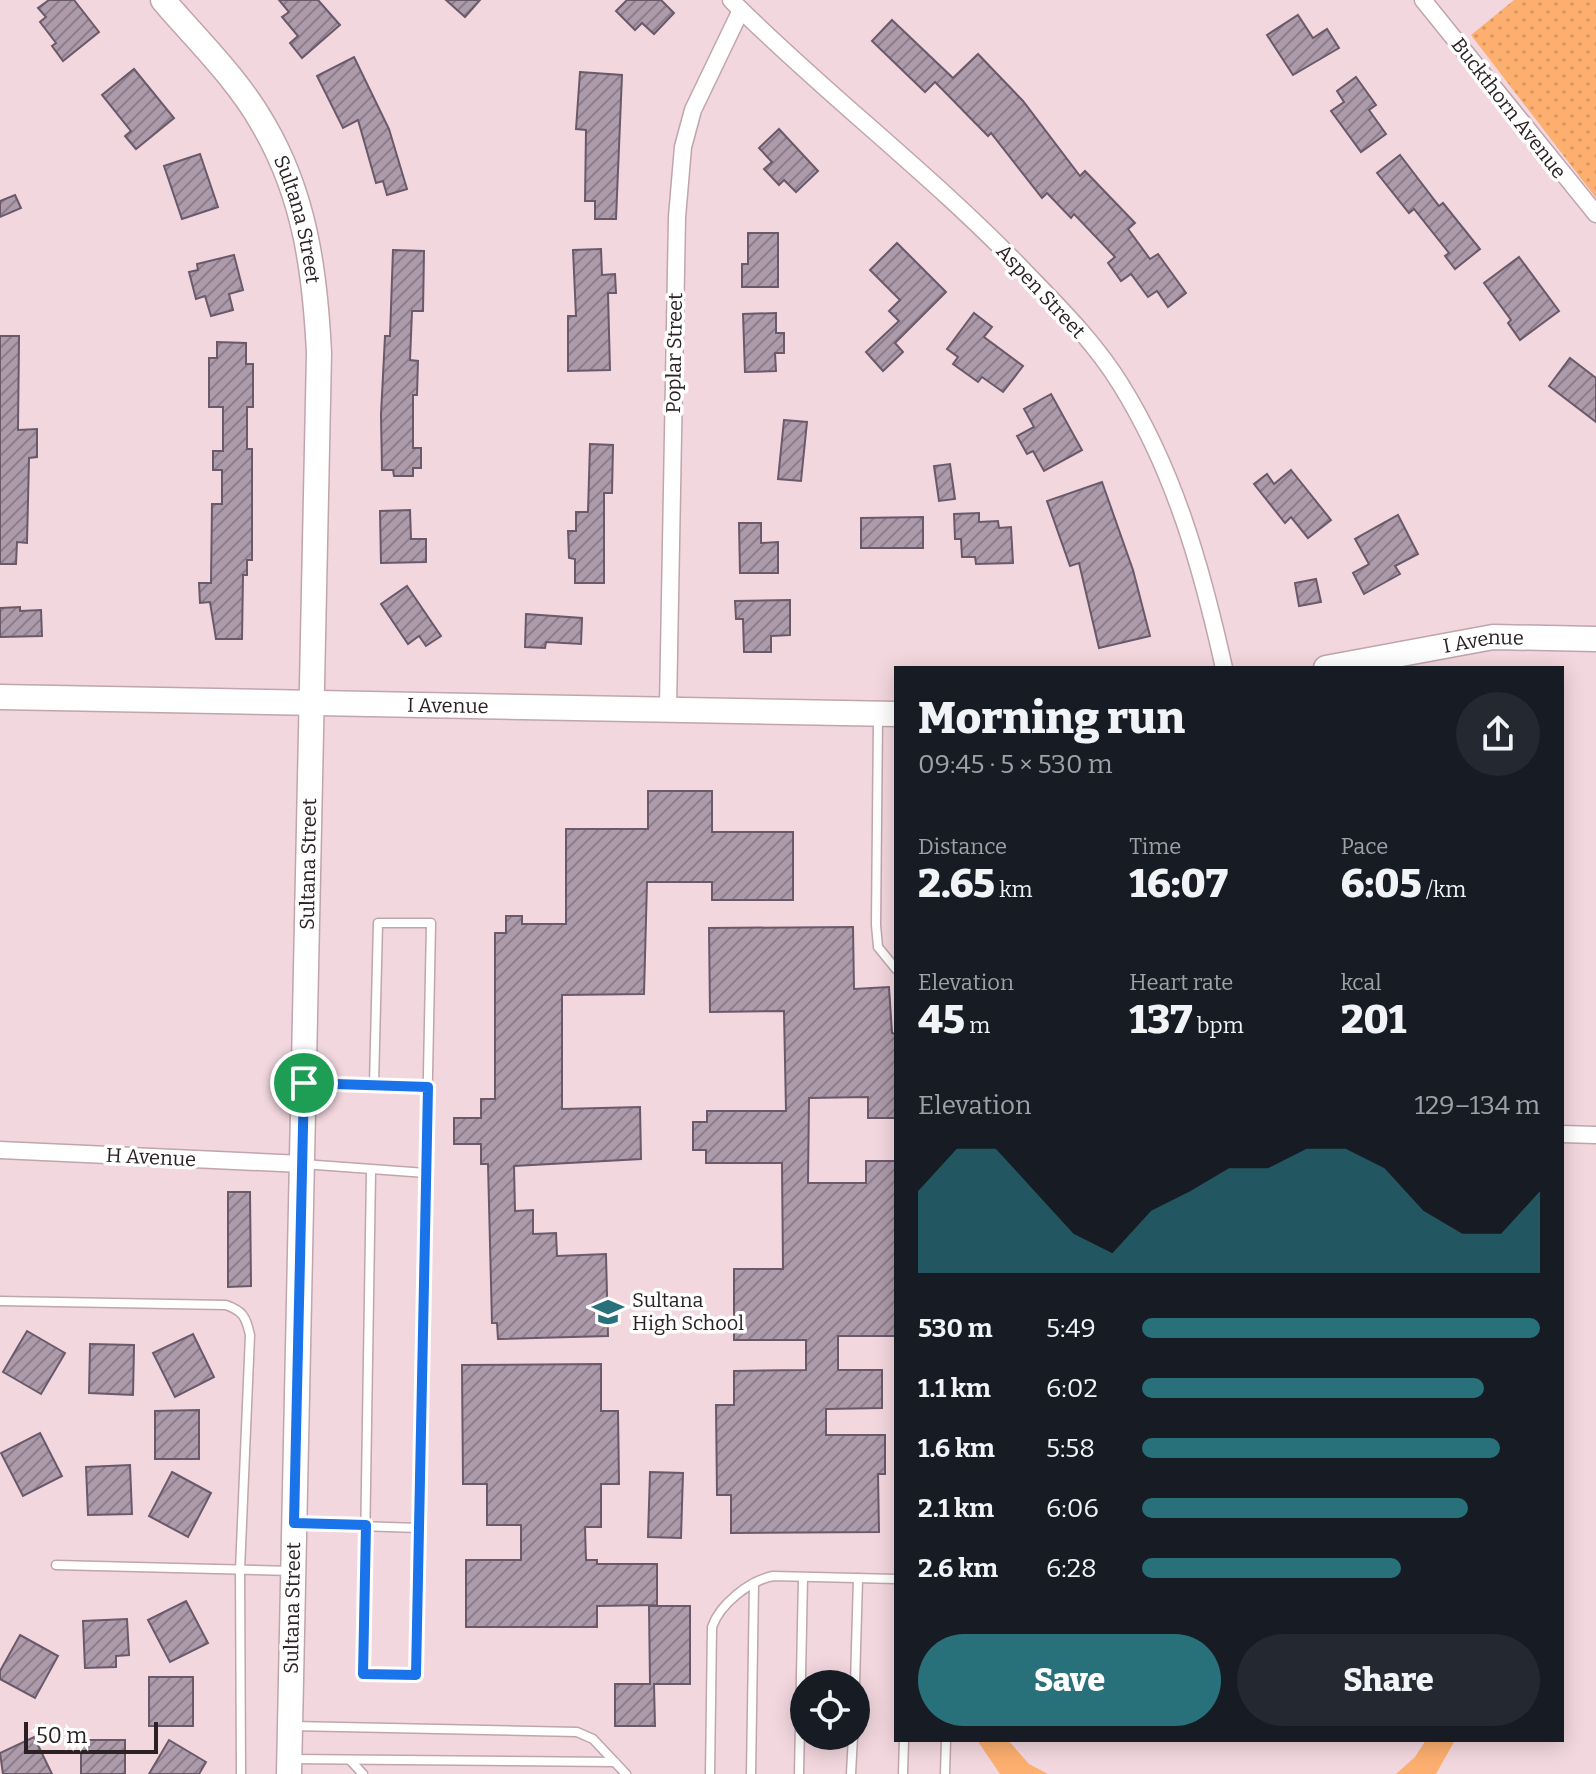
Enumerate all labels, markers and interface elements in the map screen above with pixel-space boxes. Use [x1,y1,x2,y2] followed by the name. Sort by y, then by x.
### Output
[1446,33,1572,183] street label: Buckthorn Avenue
[269,152,325,285] street label: Sultana Street
[992,239,1090,343] street label: Aspen Street
[661,292,687,414] street label: Poplar Street
[1441,625,1524,658] street label: I Avenue
[918,692,1185,745] text: Morning run
[1456,692,1540,776] button: share
[407,693,489,718] street label: I Avenue
[918,749,1113,780] text: 09:45 · 5 × 530 m
[295,798,321,930] street label: Sultana Street
[918,833,1007,860] text: Distance
[1129,833,1181,860] text: Time
[1341,833,1388,860] text: Pace
[918,860,995,908] text: 2.65
[1129,860,1228,908] text: 16:07
[1341,860,1422,908] text: 6:05
[995,876,1032,903] text: km
[1422,876,1466,903] text: /km
[918,969,1014,996] text: Elevation
[1129,969,1233,996] text: Heart rate
[1341,969,1382,996] text: kcal
[918,996,965,1044] text: 45
[1129,996,1192,1044] text: 137
[1341,996,1406,1044] text: 201
[965,1012,990,1039] text: m
[1192,1012,1244,1039] text: bpm
[270,1049,338,1117] pin
[282,1061,326,1105] icon: arrive
[918,1090,1031,1121] text: Elevation
[1415,1090,1540,1121] text: 129–134 m
[105,1143,197,1171] street label: H Avenue
[632,1288,744,1335] place label: Sultana High School
[591,1295,625,1329] school or university icon: Sultana High School
[918,1313,993,1344] text: 530 m
[1046,1313,1096,1344] text: 5:49
[918,1373,991,1404] text: 1.1 km
[1046,1373,1098,1404] text: 6:02
[918,1433,995,1464] text: 1.6 km
[1046,1433,1095,1464] text: 5:58
[918,1493,994,1524] text: 2.1 km
[1046,1493,1099,1524] text: 6:06
[279,1542,305,1674] street label: Sultana Street
[918,1553,998,1584] text: 2.6 km
[1046,1553,1097,1584] text: 6:28
[918,1634,1221,1726] button: Save
[1237,1634,1540,1726] button: Share
[790,1670,870,1750] map controls
[790,1670,870,1750] button: locate
[24,1718,158,1754] scale bar
[36,1722,87,1749] text: 50 m

